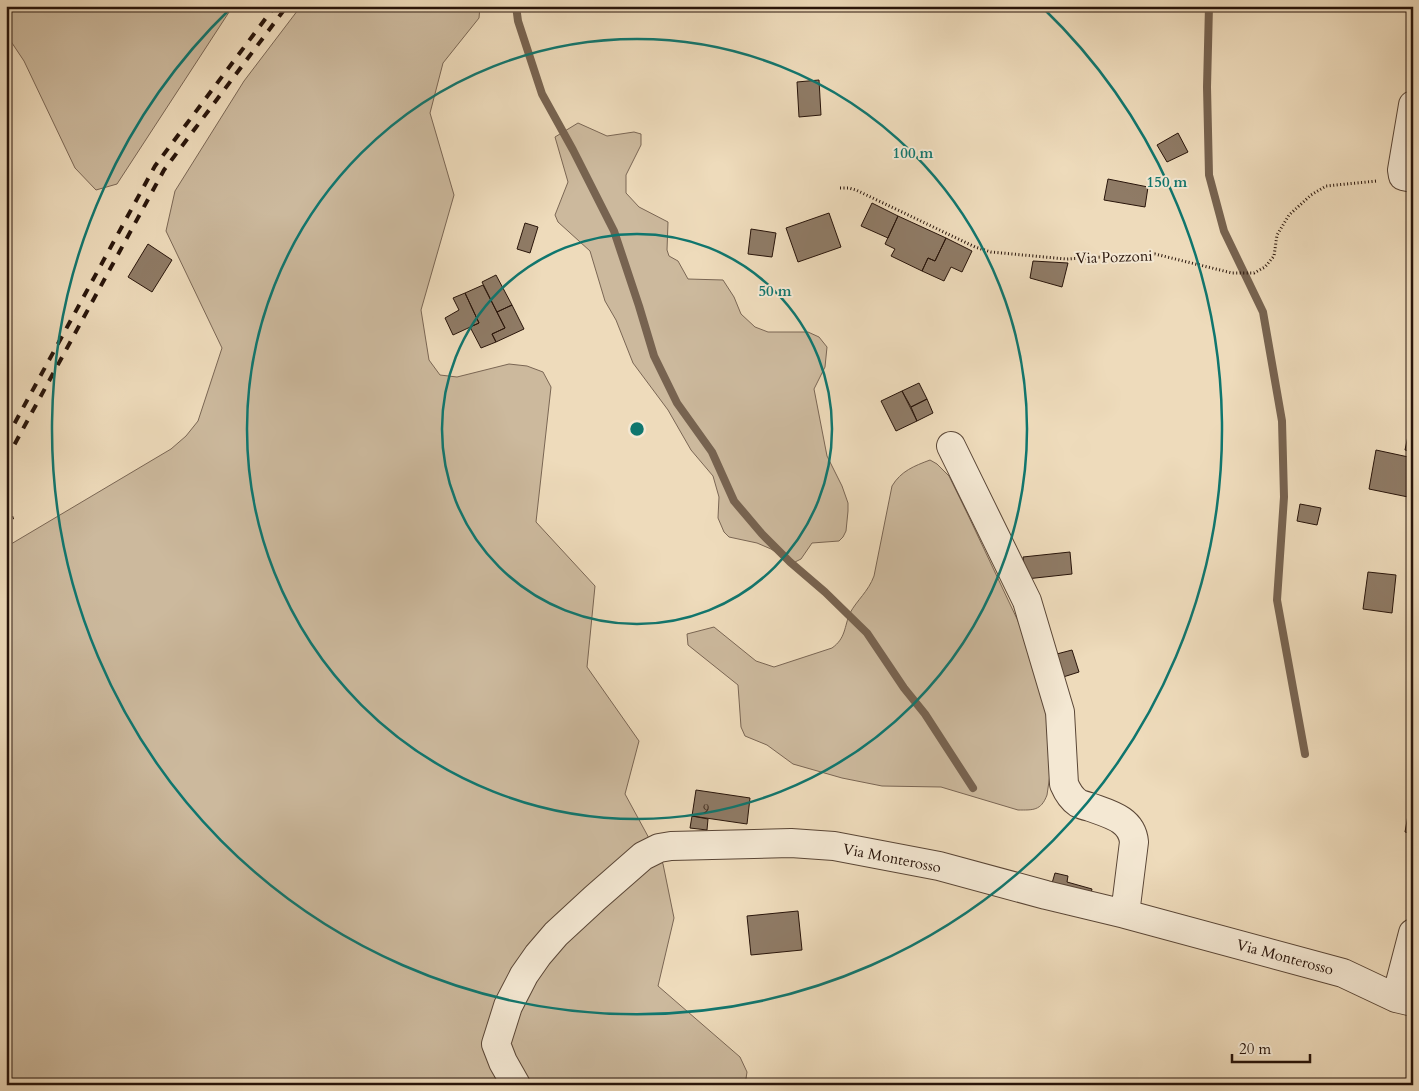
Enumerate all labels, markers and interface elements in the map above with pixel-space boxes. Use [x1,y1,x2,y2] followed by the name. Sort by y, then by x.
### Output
[893,143,934,163] text: 100 m
[1147,172,1188,192] text: 150 m
[1075,246,1153,268] street label: Via Pozzoni
[758,281,792,301] text: 50 m
[628,420,646,438] centre of rings
[703,801,709,817] house number: 9
[841,839,943,877] street label: Via Monterosso
[1234,934,1336,980] street label: Via Monterosso
[1232,1031,1309,1063] scale bar
[1239,1039,1271,1059] text: 20 m

